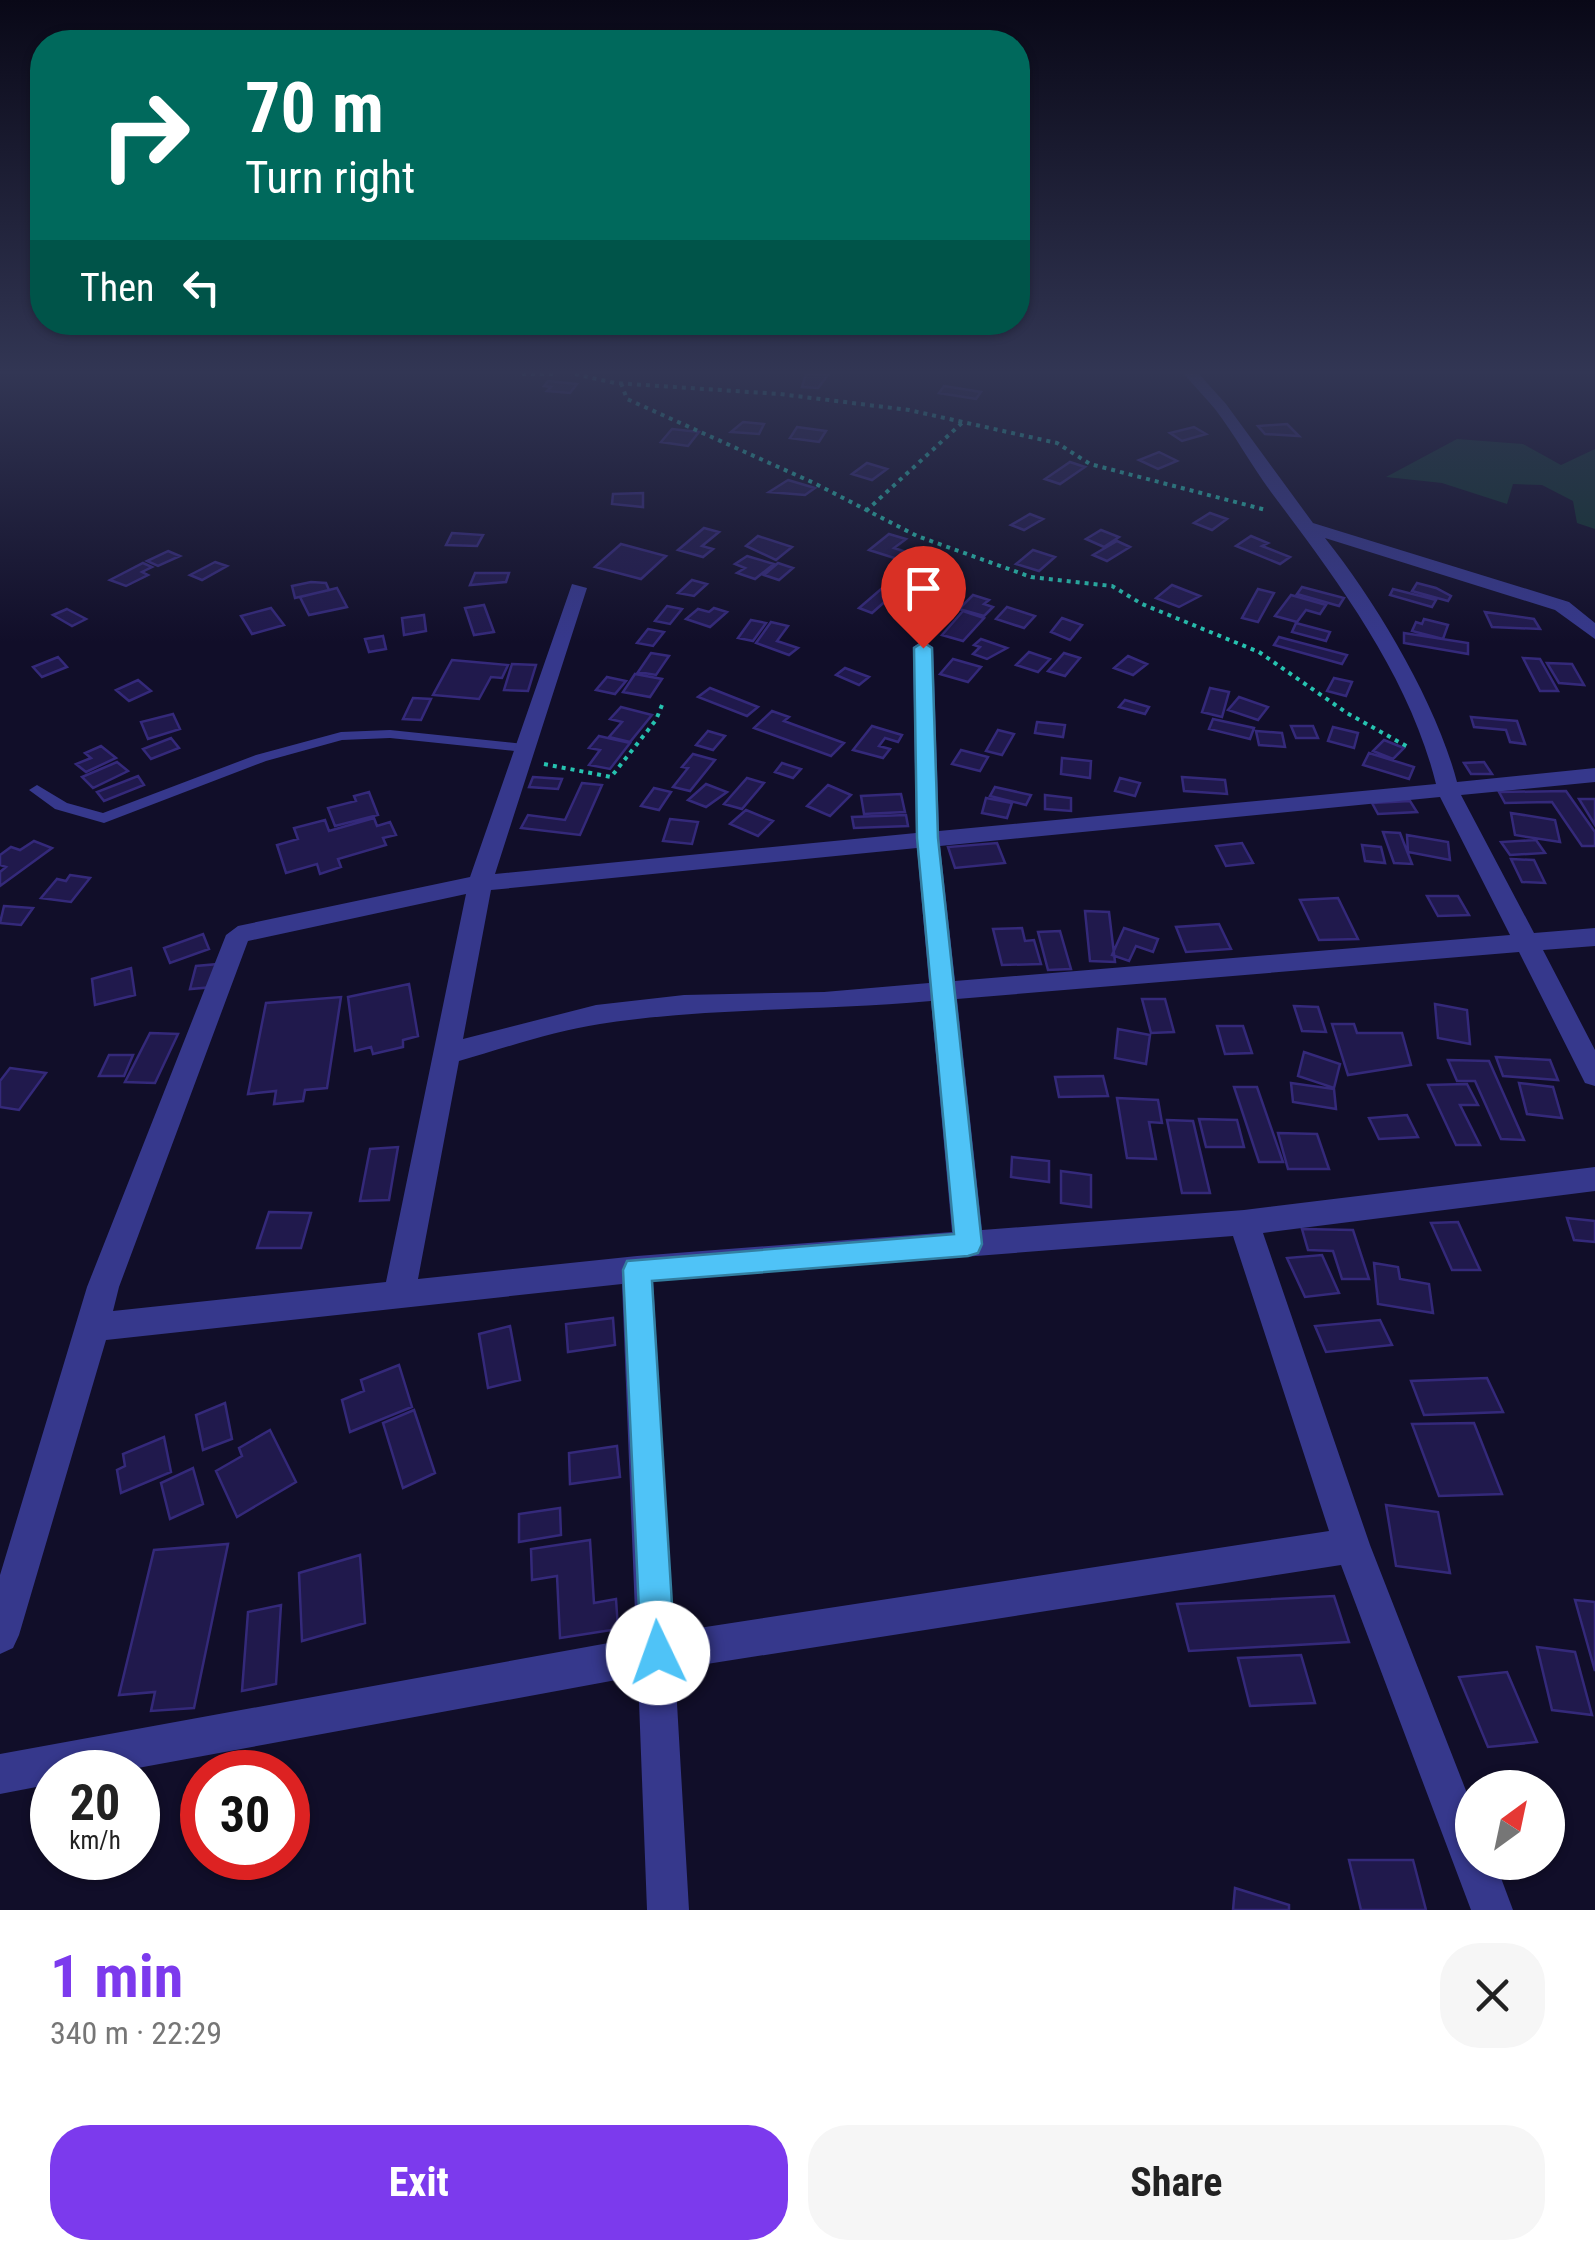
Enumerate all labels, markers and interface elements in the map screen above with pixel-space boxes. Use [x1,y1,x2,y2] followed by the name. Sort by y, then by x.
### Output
[245,67,384,149] text: 70 m
[80,70,210,200] icon: right
[245,151,415,204] text: Turn right
[174,260,229,315] icon: left
[80,266,154,310] text: Then
[881,546,966,649] pin
[896,561,951,616] icon: arrive
[606,1601,710,1705] position arrow
[180,1750,310,1880] speed limit sign: 30
[1455,1770,1565,1880] north arrow
[1455,1770,1565,1880] map controls
[70,1774,120,1832] text: 20
[69,1826,121,1855] text: km/h
[50,1941,183,2012] text: 1 min
[1440,1943,1545,2048] button: close
[50,2014,222,2052] text: 340 m · 22:29
[50,2125,788,2240] button: Exit
[808,2125,1545,2240] button: Share

